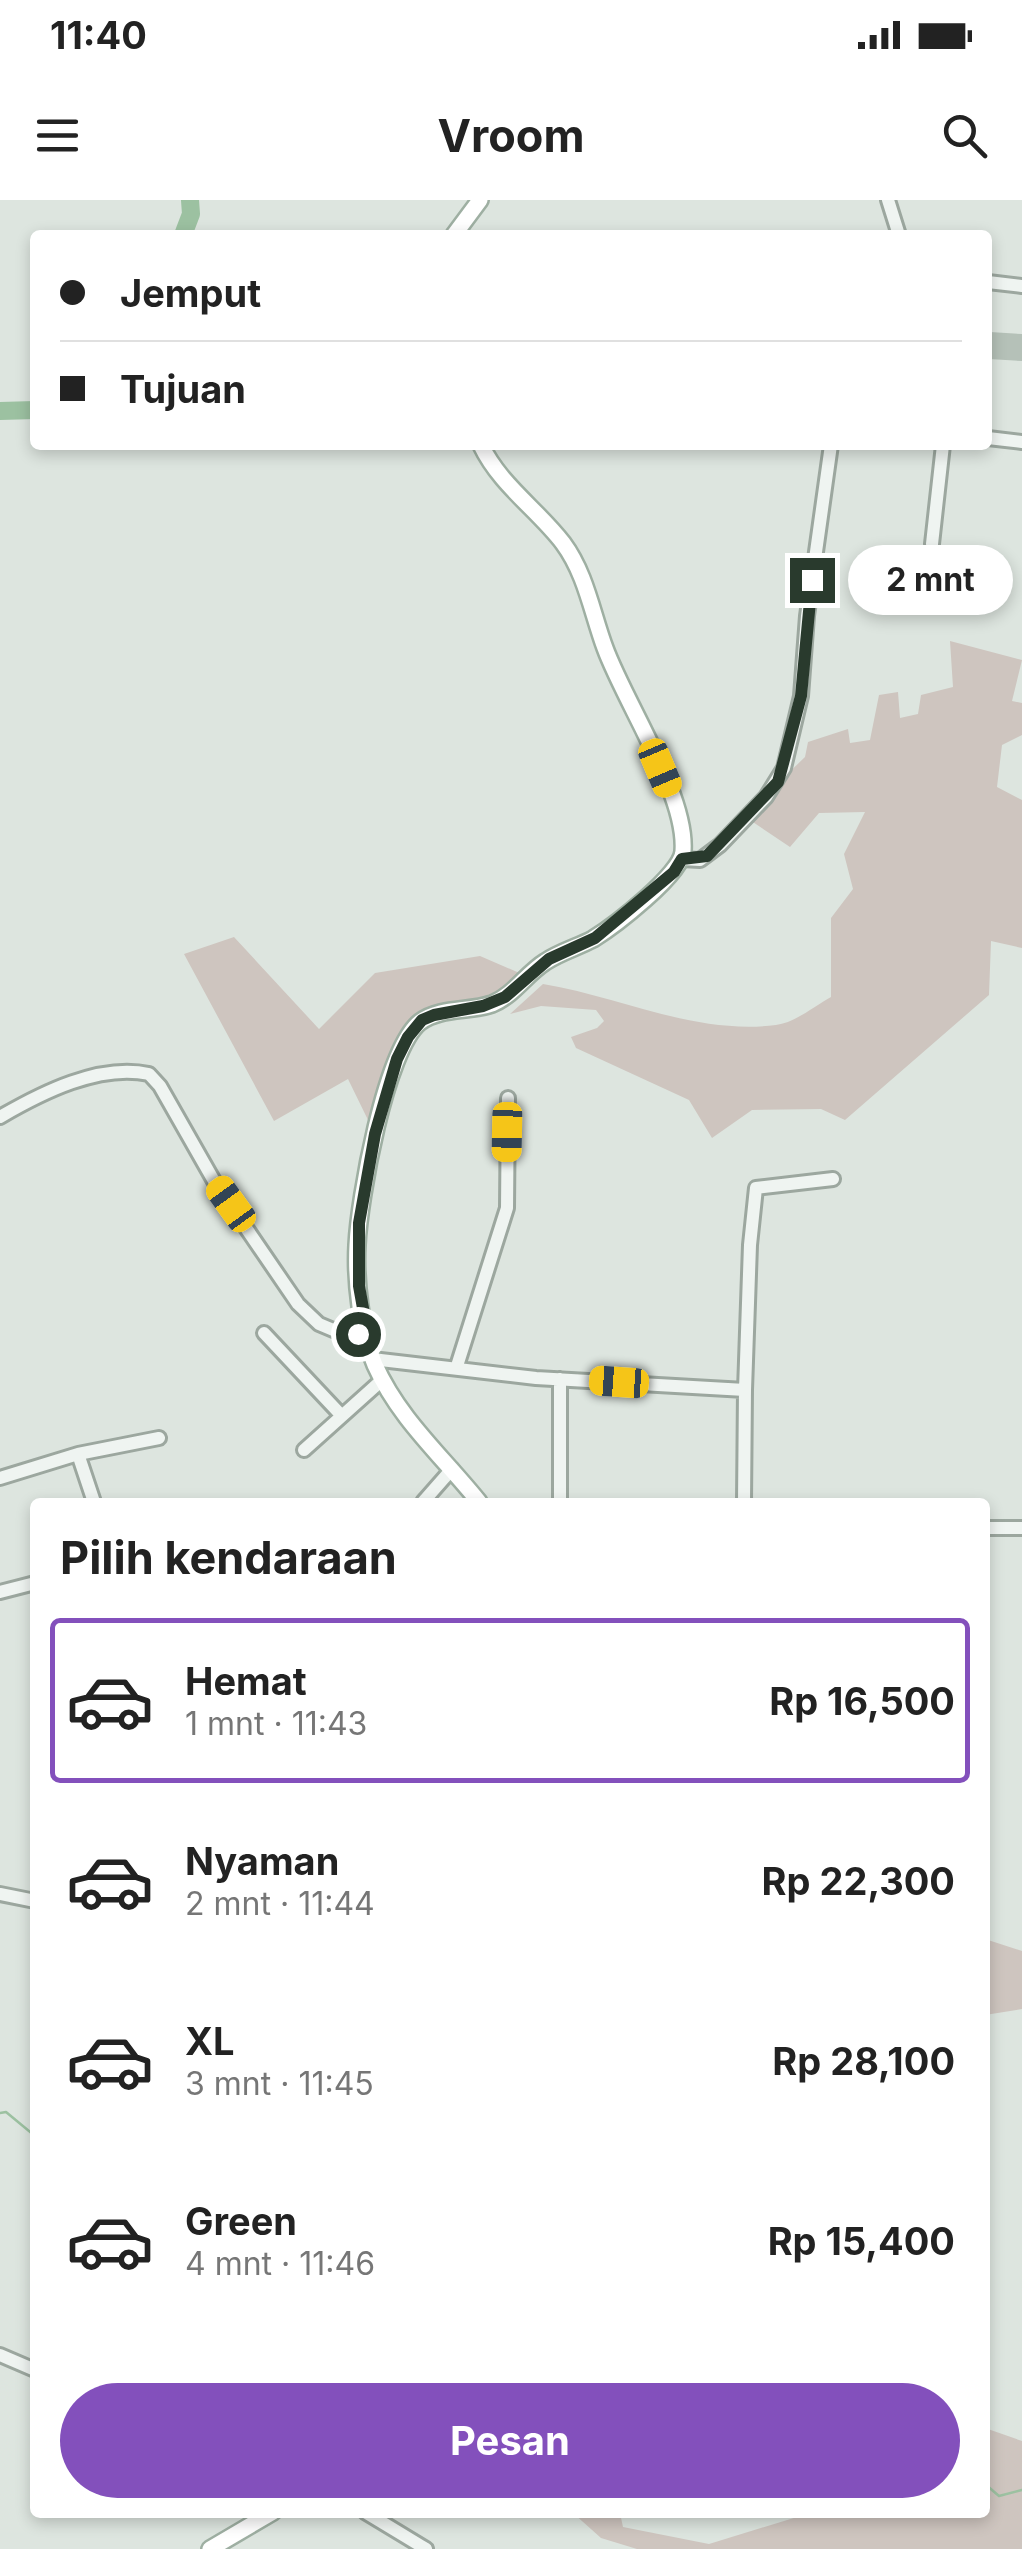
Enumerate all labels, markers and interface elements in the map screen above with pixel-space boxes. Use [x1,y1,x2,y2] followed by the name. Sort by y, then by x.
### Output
[50,12,147,58] text: 11:40
[30,108,85,163] icon: menu
[437,108,585,163] text: Vroom
[937,108,992,163] icon: search
[120,270,261,316] text: Jemput
[120,366,246,412] text: Tujuan
[847,545,1012,615] callout: 2 mnt
[790,558,835,603] route end
[886,560,975,599] text: 2 mnt
[634,735,686,801] car
[491,1102,523,1162] car
[201,1171,261,1237] car
[336,1312,381,1357] route start
[588,1365,650,1399] car
[60,1530,397,1585] text: Pilih kendaraan
[65,1656,155,1746] icon: car
[185,1658,307,1704] text: Hemat
[769,1678,955,1724] text: Rp 16,500
[185,1704,367,1743] text: 1 mnt · 11:43
[65,1836,155,1926] icon: car
[185,1838,339,1884] text: Nyaman
[762,1858,955,1904] text: Rp 22,300
[185,1884,375,1923] text: 2 mnt · 11:44
[65,2016,155,2106] icon: car
[185,2018,235,2064] text: XL
[772,2038,955,2084] text: Rp 28,100
[185,2064,374,2103] text: 3 mnt · 11:45
[65,2196,155,2286] icon: car
[185,2198,297,2244] text: Green
[768,2218,955,2264] text: Rp 15,400
[185,2244,375,2283] text: 4 mnt · 11:46
[60,2383,960,2498] button: Pesan

